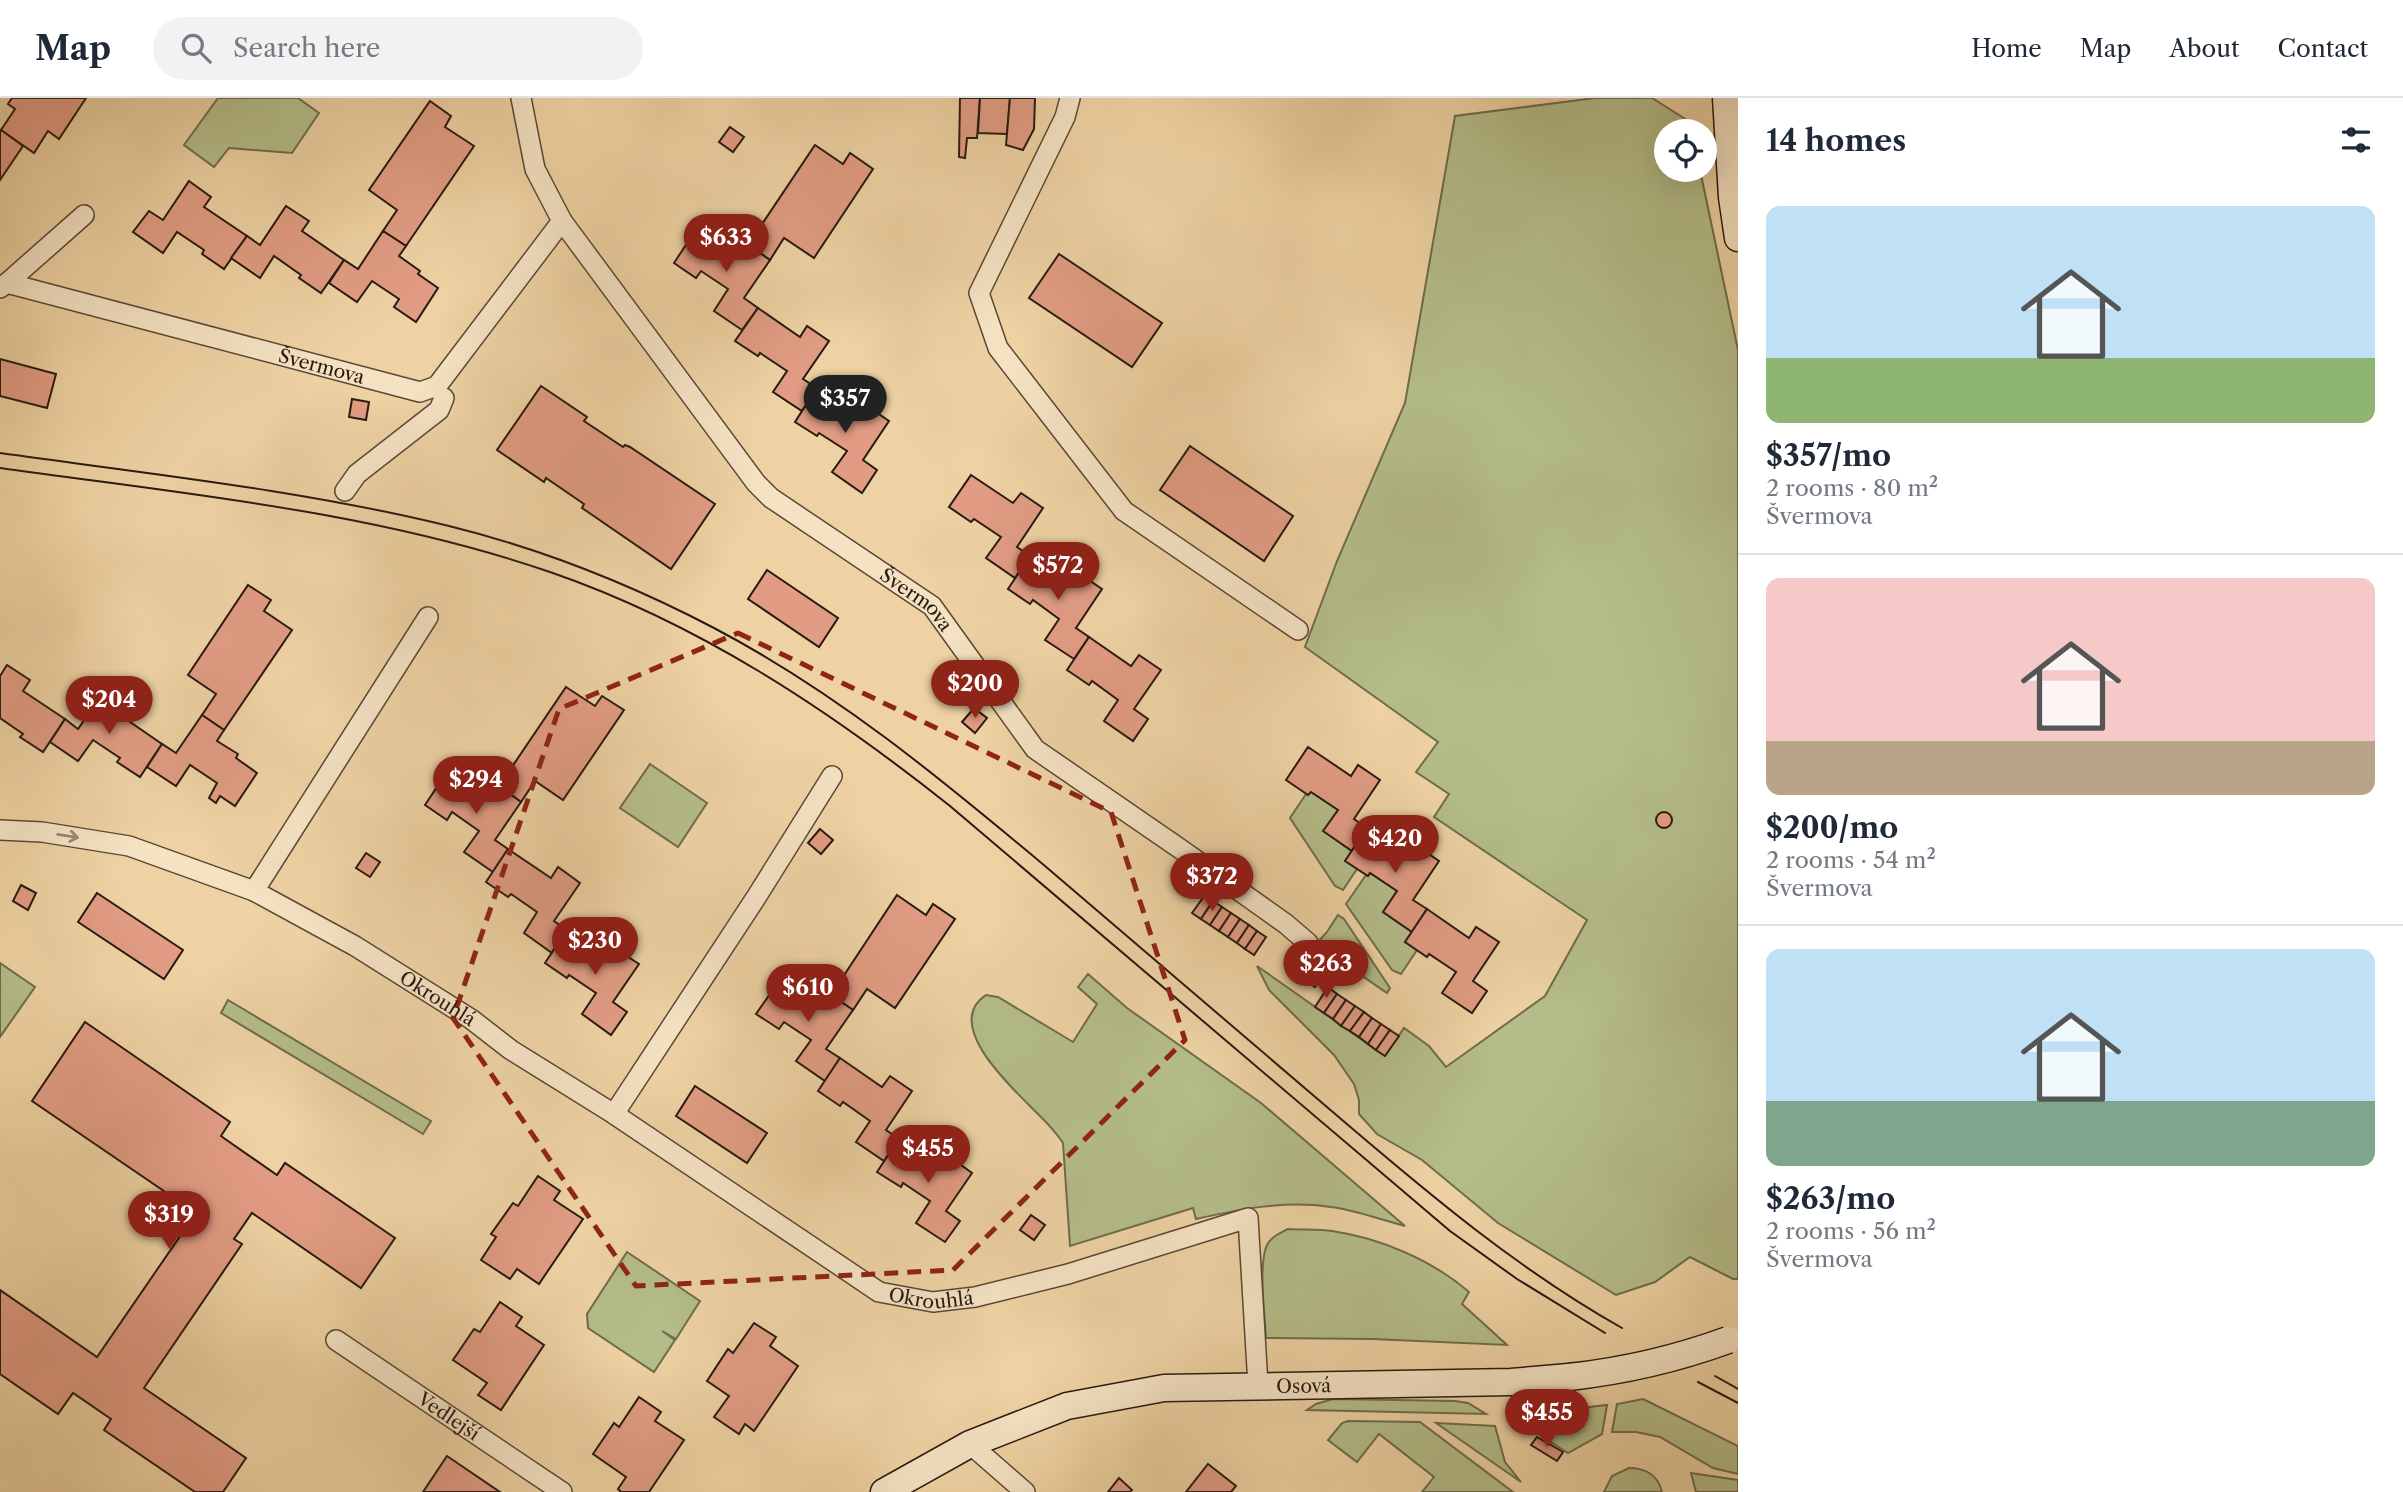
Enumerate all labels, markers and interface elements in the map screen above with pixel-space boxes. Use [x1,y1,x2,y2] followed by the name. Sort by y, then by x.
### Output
[153,17,643,80] search box
[35,28,111,69] text: Map
[177,29,215,67] icon: search
[233,32,380,64] text: Search here
[1971,34,2042,63] text: Home
[2080,34,2131,63] text: Map
[2169,34,2240,63] text: About
[2278,34,2368,63] text: Contact
[1654,119,1717,182] map controls
[1654,119,1717,182] button: locate
[2337,121,2375,159] icon: filters
[1766,122,1906,159] text: 14 homes
[685,214,767,274] pin: $633
[700,223,752,251] text: $633
[2008,251,2134,377] icon: home
[276,343,367,388] street label: Švermova
[804,376,886,435] pin: $357
[820,384,870,412] text: $357
[1766,437,1891,474] text: $357/mo
[1766,474,1938,502] text: 2 rooms · 80 m²
[1766,502,1873,530] text: Švermova
[1017,542,1099,602] pin: $572
[1032,551,1084,579] text: $572
[876,562,958,635] street label: Švermova
[2008,623,2134,749] icon: home
[934,660,1016,720] pin: $200
[947,669,1003,697] text: $200
[68,676,150,736] pin: $204
[82,685,136,713] text: $204
[435,756,517,816] pin: $294
[449,765,503,793] text: $294
[1766,809,1898,846] text: $200/mo
[1354,816,1436,875] pin: $420
[1368,824,1422,852] text: $420
[56,830,79,843] one-way arrow
[1766,846,1936,874] text: 2 rooms · 54 m²
[1171,854,1253,913] pin: $372
[1186,862,1238,890] text: $372
[1766,874,1873,902] text: Švermova
[554,918,636,977] pin: $230
[568,926,622,954] text: $230
[1285,940,1367,1000] pin: $263
[1299,949,1353,977] text: $263
[767,964,849,1024] pin: $610
[396,966,480,1031] street label: Okrouhlá
[782,973,834,1001] text: $610
[2008,994,2134,1120] icon: home
[887,1126,969,1185] pin: $455
[902,1134,954,1162] text: $455
[1766,1180,1895,1217] text: $263/mo
[128,1192,210,1251] pin: $319
[144,1200,194,1228] text: $319
[1766,1217,1936,1245] text: 2 rooms · 56 m²
[1766,1245,1873,1273] text: Švermova
[887,1283,975,1314] street label: Okrouhlá
[1276,1374,1331,1398] street label: Osová
[413,1386,484,1445] street label: Vedlejší
[1506,1390,1588,1449] pin: $455
[1521,1398,1573,1426] text: $455

